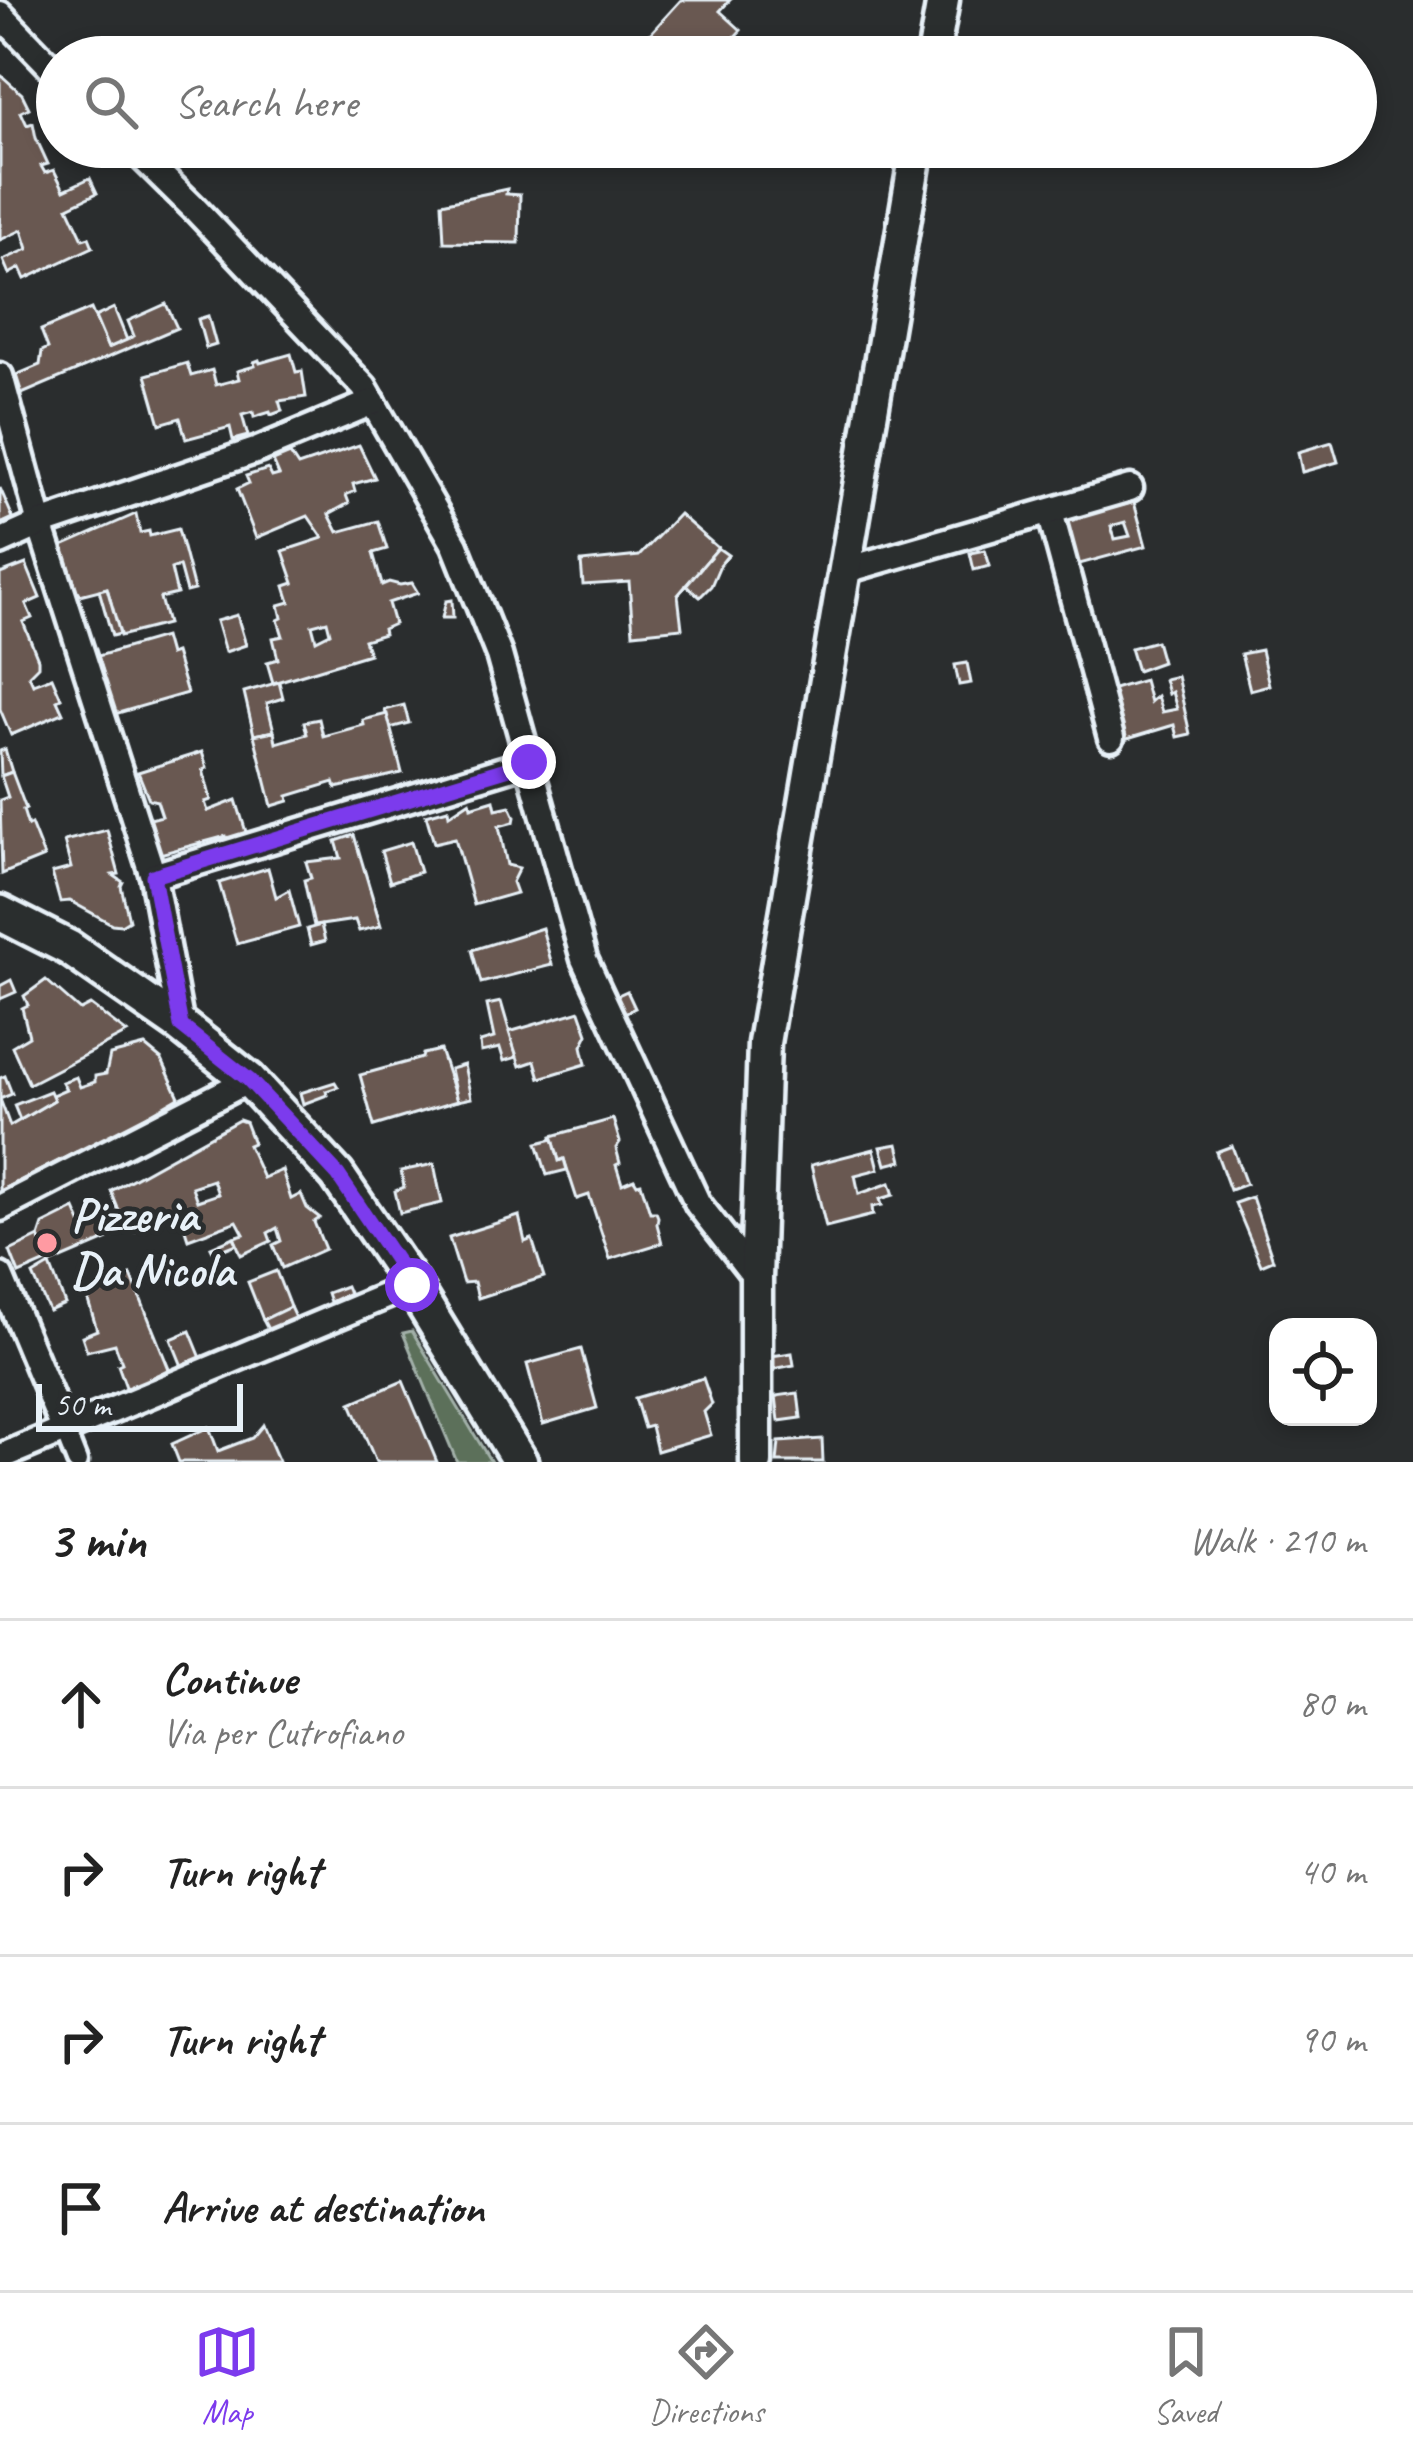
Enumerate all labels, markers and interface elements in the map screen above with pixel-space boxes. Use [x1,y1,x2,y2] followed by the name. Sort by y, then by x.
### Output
[36,36,1377,168] search box
[78,69,144,135] icon: search
[174,74,357,131] text: Search here
[502,735,556,789] route end
[71,1185,238,1300] place label: Pizzeria Da Nicola
[34,1230,60,1256] marker: Pizzeria Da Nicola
[385,1258,439,1312] route start
[1269,1318,1377,1426] map controls
[1269,1318,1377,1426] button: locate
[36,1378,243,1431] scale bar
[54,1384,110,1426] text: 50 m
[48,1508,146,1572] text: 3 min
[1189,1516,1365,1565] text: Walk · 210 m
[162,1651,296,1708] text: Continue
[48,1671,114,1737] icon: ahead
[1299,1679,1365,1728] text: 80 m
[162,1708,403,1757] text: Via per Cutrofiano
[48,1839,114,1905] icon: right
[162,1843,320,1900] text: Turn right
[1299,1847,1365,1896] text: 40 m
[48,2007,114,2073] icon: right
[162,2011,320,2068] text: Turn right
[1299,2015,1365,2064] text: 90 m
[48,2175,114,2241] icon: arrive
[162,2179,484,2236] text: Arrive at destination
[194,2319,260,2433] tab: Map
[649,2319,764,2433] tab: Directions
[1153,2319,1219,2433] tab: Saved

